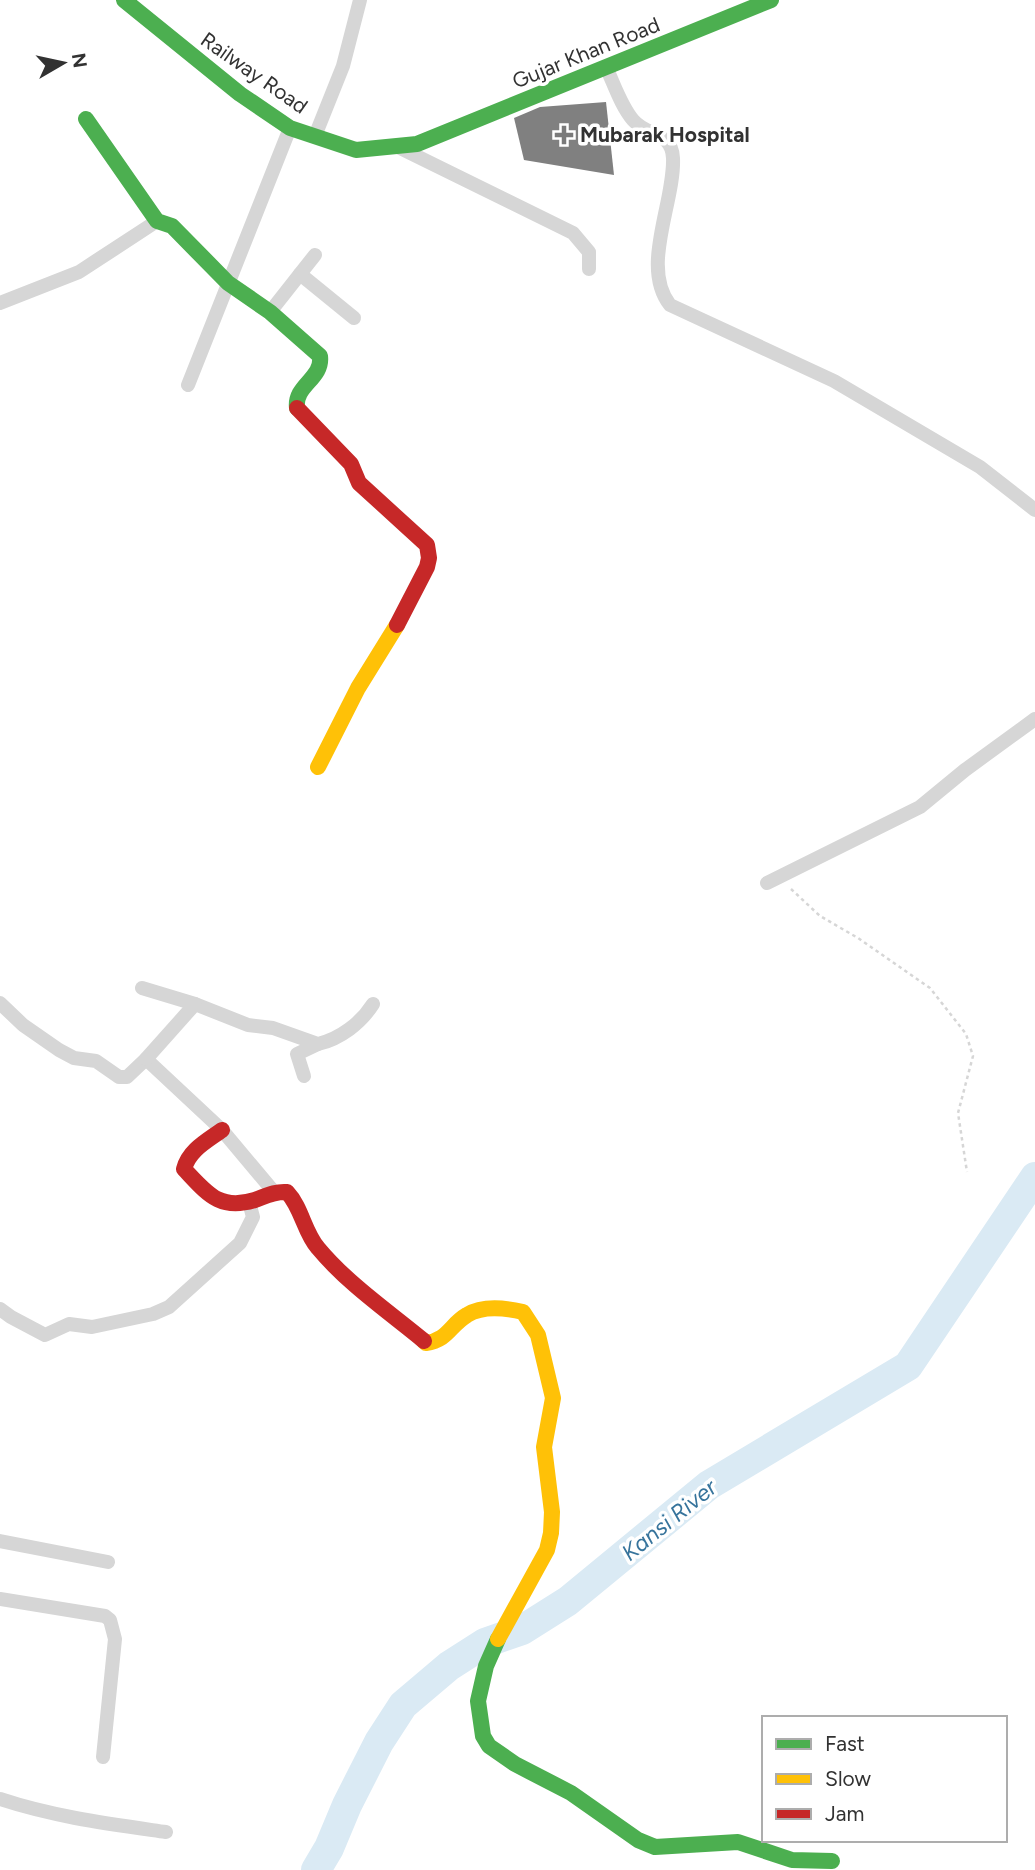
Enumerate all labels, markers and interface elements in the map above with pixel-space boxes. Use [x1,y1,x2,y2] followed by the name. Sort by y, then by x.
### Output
[508,12,663,93] street label: Gujar Khan Road
[196,27,313,119] street label: Railway Road
[28,28,98,98] north arrow
[67,51,92,69] text: N
[580,122,750,147] place label: Mubarak Hospital
[554,125,574,145] marker: Mubarak Hospital
[616,1473,723,1567] water label: Kansi River
[762,1716,1007,1842] legend
[825,1731,865,1756] text: Fast
[825,1766,871,1791] text: Slow
[825,1801,864,1826] text: Jam

